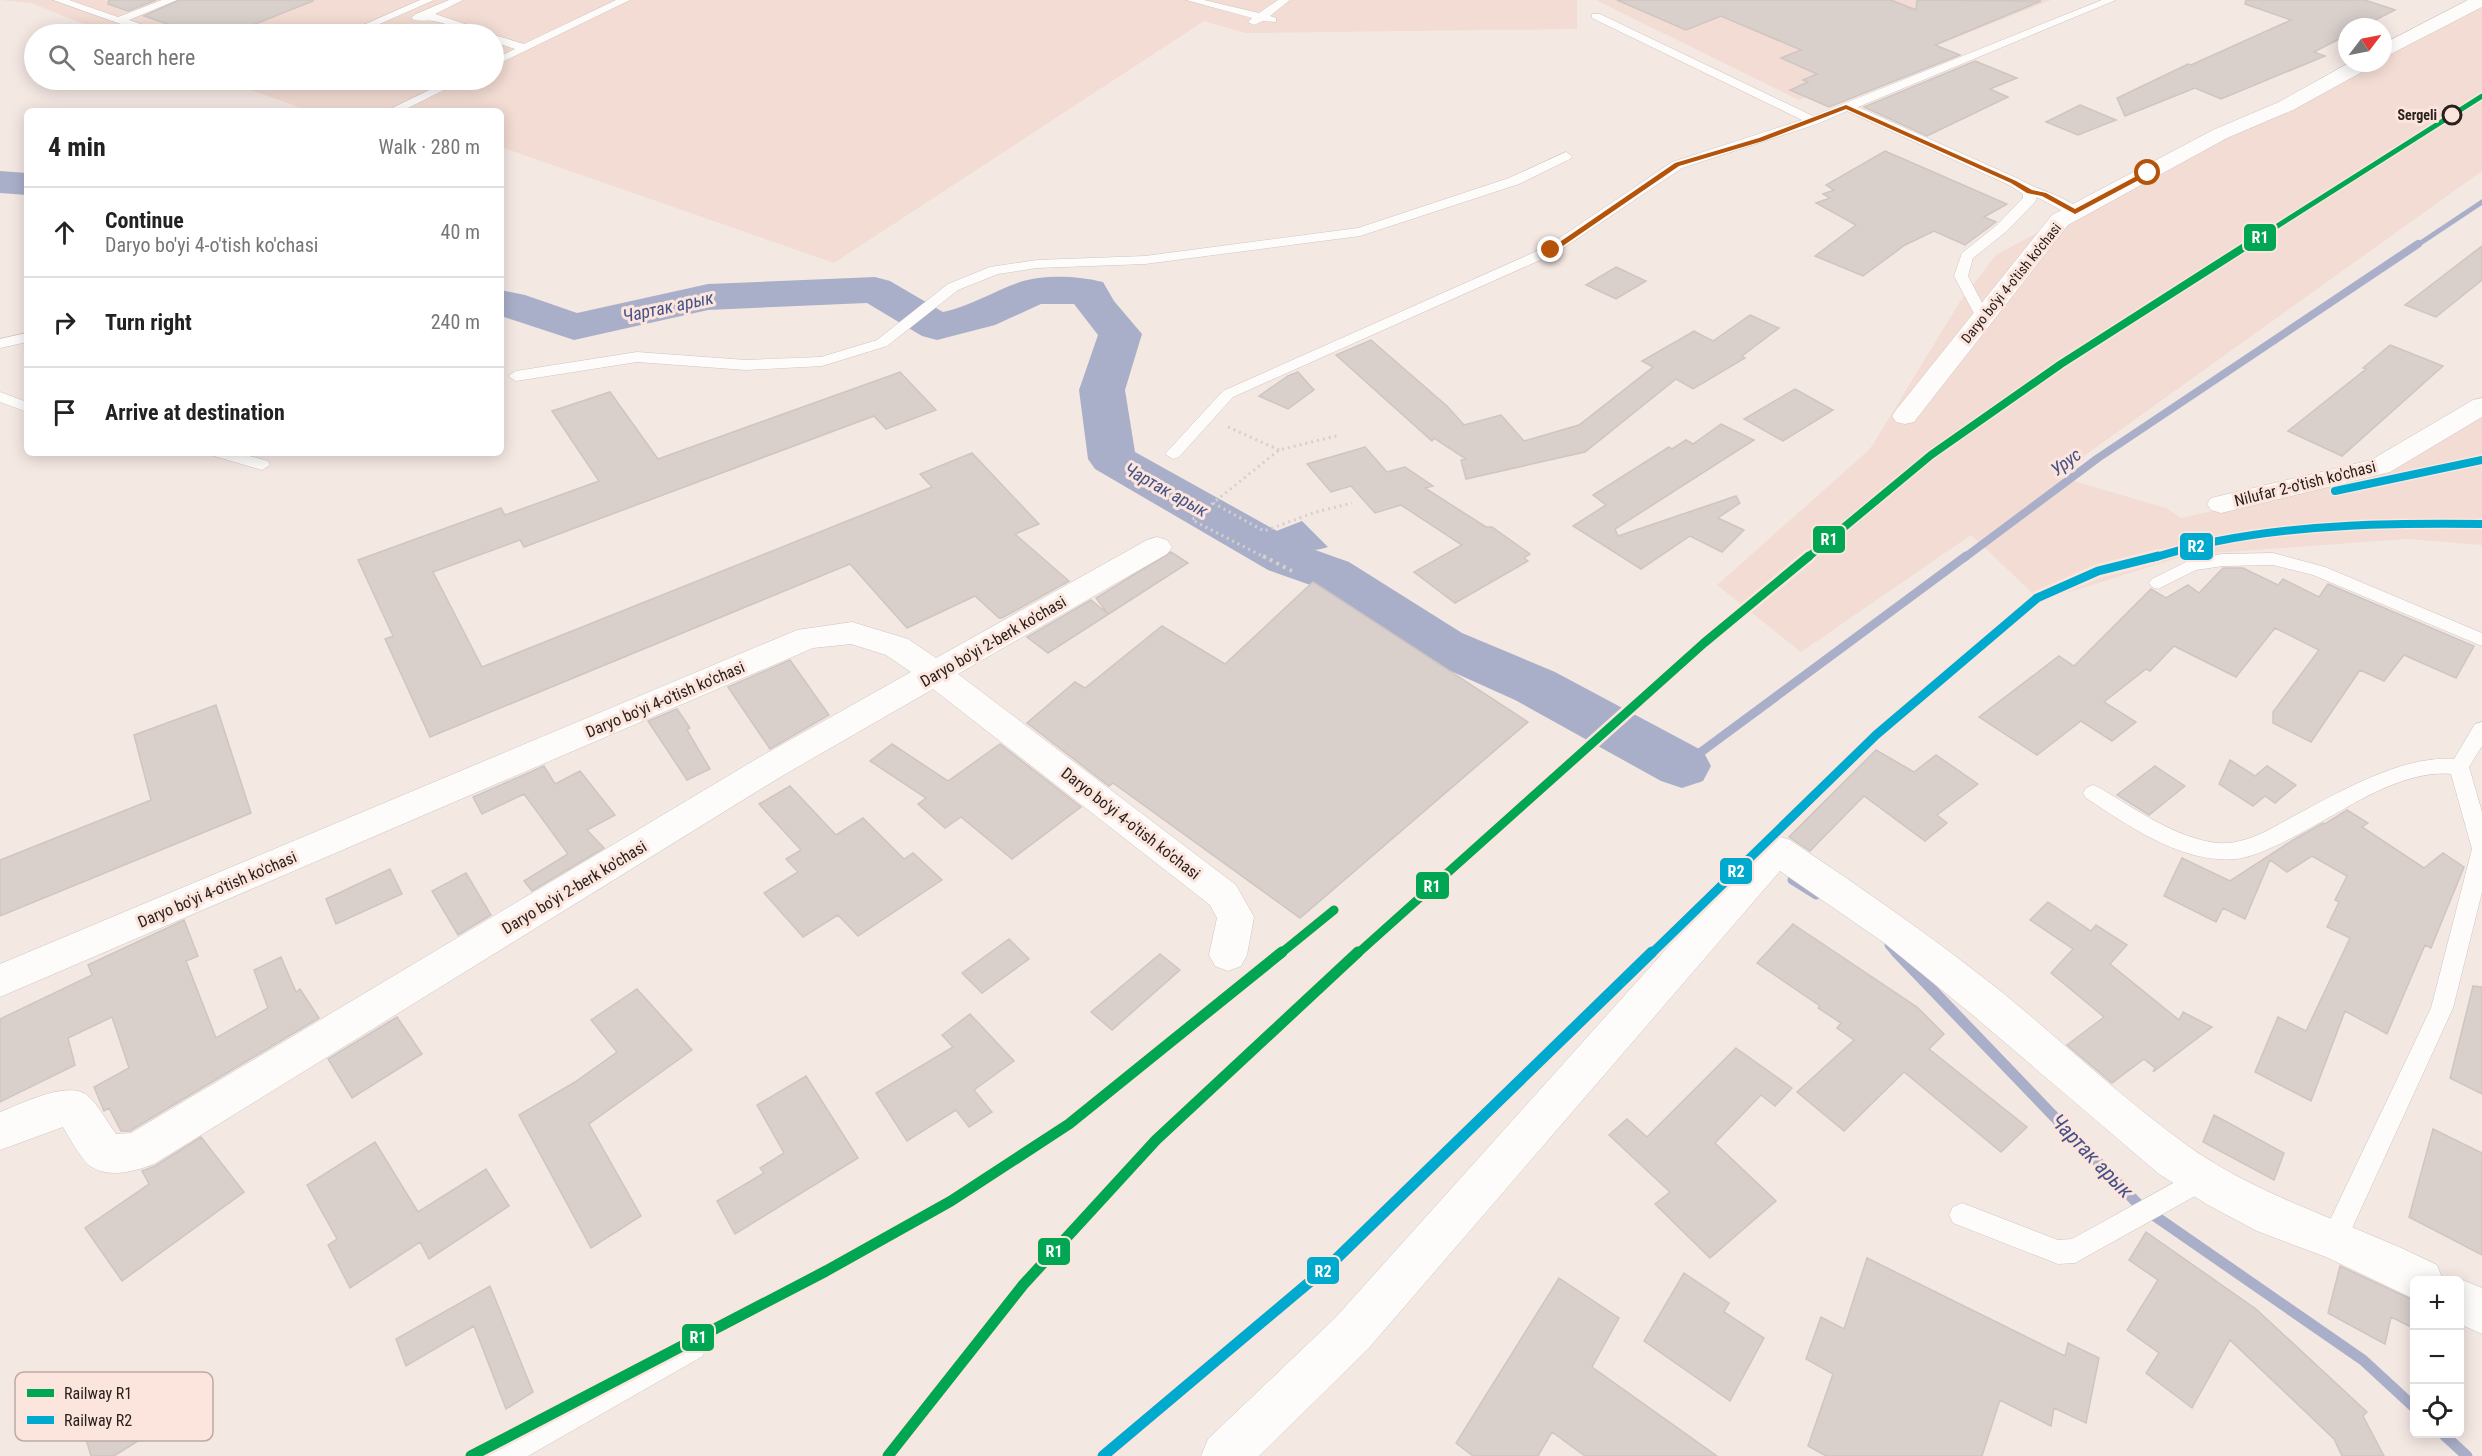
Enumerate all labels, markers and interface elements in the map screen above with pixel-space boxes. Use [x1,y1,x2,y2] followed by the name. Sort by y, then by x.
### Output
[2338,18,2392,72] north arrow
[24,24,504,90] search box
[45,41,78,74] icon: search
[93,45,195,70] text: Search here
[2442,105,2462,125] marker: Sergeli
[2397,107,2437,123] place label: Sergeli
[48,132,106,162] text: 4 min
[379,135,480,159] text: Walk · 280 m
[2134,159,2160,185] route start
[105,208,184,233] text: Continue
[48,216,81,249] icon: ahead
[441,220,480,244] text: 40 m
[1958,220,2064,346] street label: Daryo bo'yi 4-o'tish ko'chasi
[2243,223,2277,252] line badge: R1
[2252,228,2268,247] text: R1
[105,233,318,257] text: Daryo bo'yi 4-o'tish ko'chasi
[1537,236,1563,262] route end
[621,287,716,326] water label: Чартак арык
[48,306,81,339] icon: right
[105,310,192,335] text: Turn right
[431,310,480,334] text: 240 m
[48,396,81,429] icon: arrive
[105,400,285,425] text: Arrive at destination
[2046,444,2085,480] water label: Урус
[2232,457,2378,510] street label: Nilufar 2-o'tish ko'chasi
[1121,458,1212,521] water label: Чартак арык
[1812,525,1846,554] line badge: R1
[1821,530,1837,549] text: R1
[2179,532,2214,561] line badge: R2
[2188,537,2204,556] text: R2
[917,592,1069,691] street label: Daryo bo'yi 2-berk ko'chasi
[583,657,747,742] street label: Daryo bo'yi 4-o'tish ko'chasi
[1058,763,1204,883] street label: Daryo bo'yi 4-o'tish ko'chasi
[499,837,650,938] street label: Daryo bo'yi 2-berk ko'chasi
[135,847,299,932] street label: Daryo bo'yi 4-o'tish ko'chasi
[1719,857,1753,885] line badge: R2
[1728,862,1744,881] text: R2
[1415,871,1450,900] line badge: R1
[1424,877,1440,896] text: R1
[2046,1109,2139,1204] water label: Чартак арык
[1037,1237,1071,1266] line badge: R1
[1046,1242,1062,1261] text: R1
[1306,1256,1340,1285] line badge: R2
[1315,1262,1331,1281] text: R2
[2410,1276,2464,1438] map controls
[2410,1276,2464,1330] button: +
[681,1323,715,1352] line badge: R1
[690,1328,706,1347] text: R1
[2410,1330,2464,1384] button: −
[15,1372,213,1441] legend
[64,1384,132,1403] text: Railway R1
[2410,1384,2464,1438] button: locate
[64,1411,132,1430] text: Railway R2

